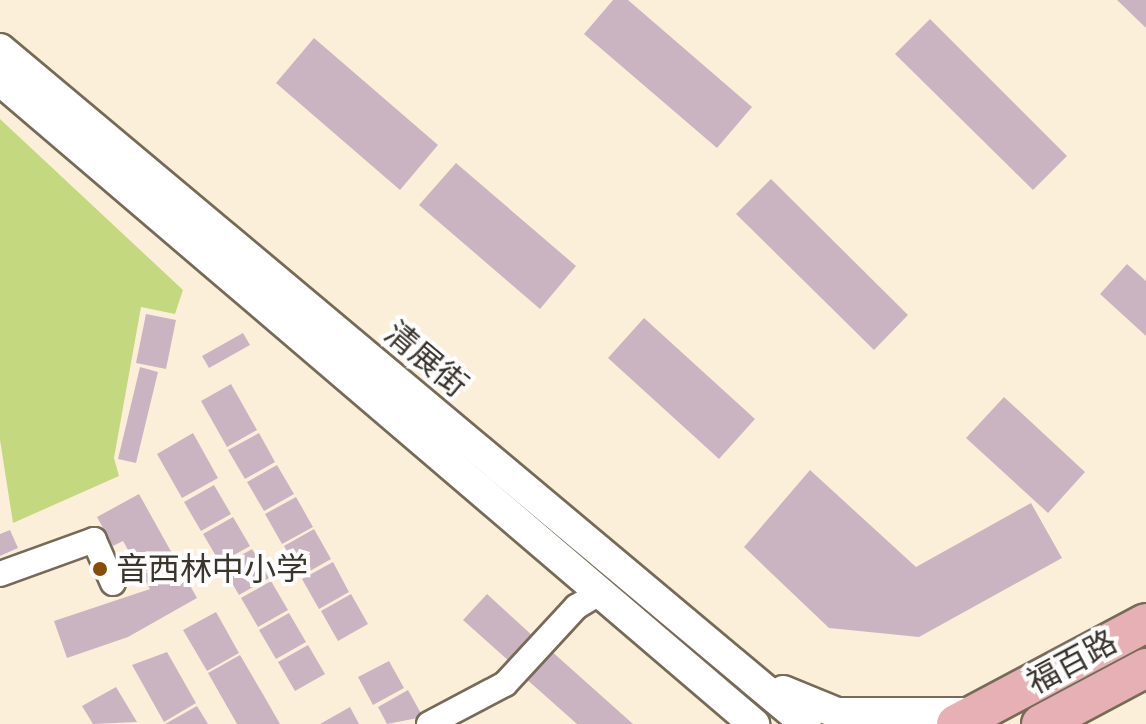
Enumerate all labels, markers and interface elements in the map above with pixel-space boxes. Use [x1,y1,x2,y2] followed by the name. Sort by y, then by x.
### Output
[377,313,475,405] street label: 清展街
[116,550,308,588] place label: 音西林中小学
[91,560,109,578] marker: 音西林中小学
[1021,623,1123,701] street label: 福百路

